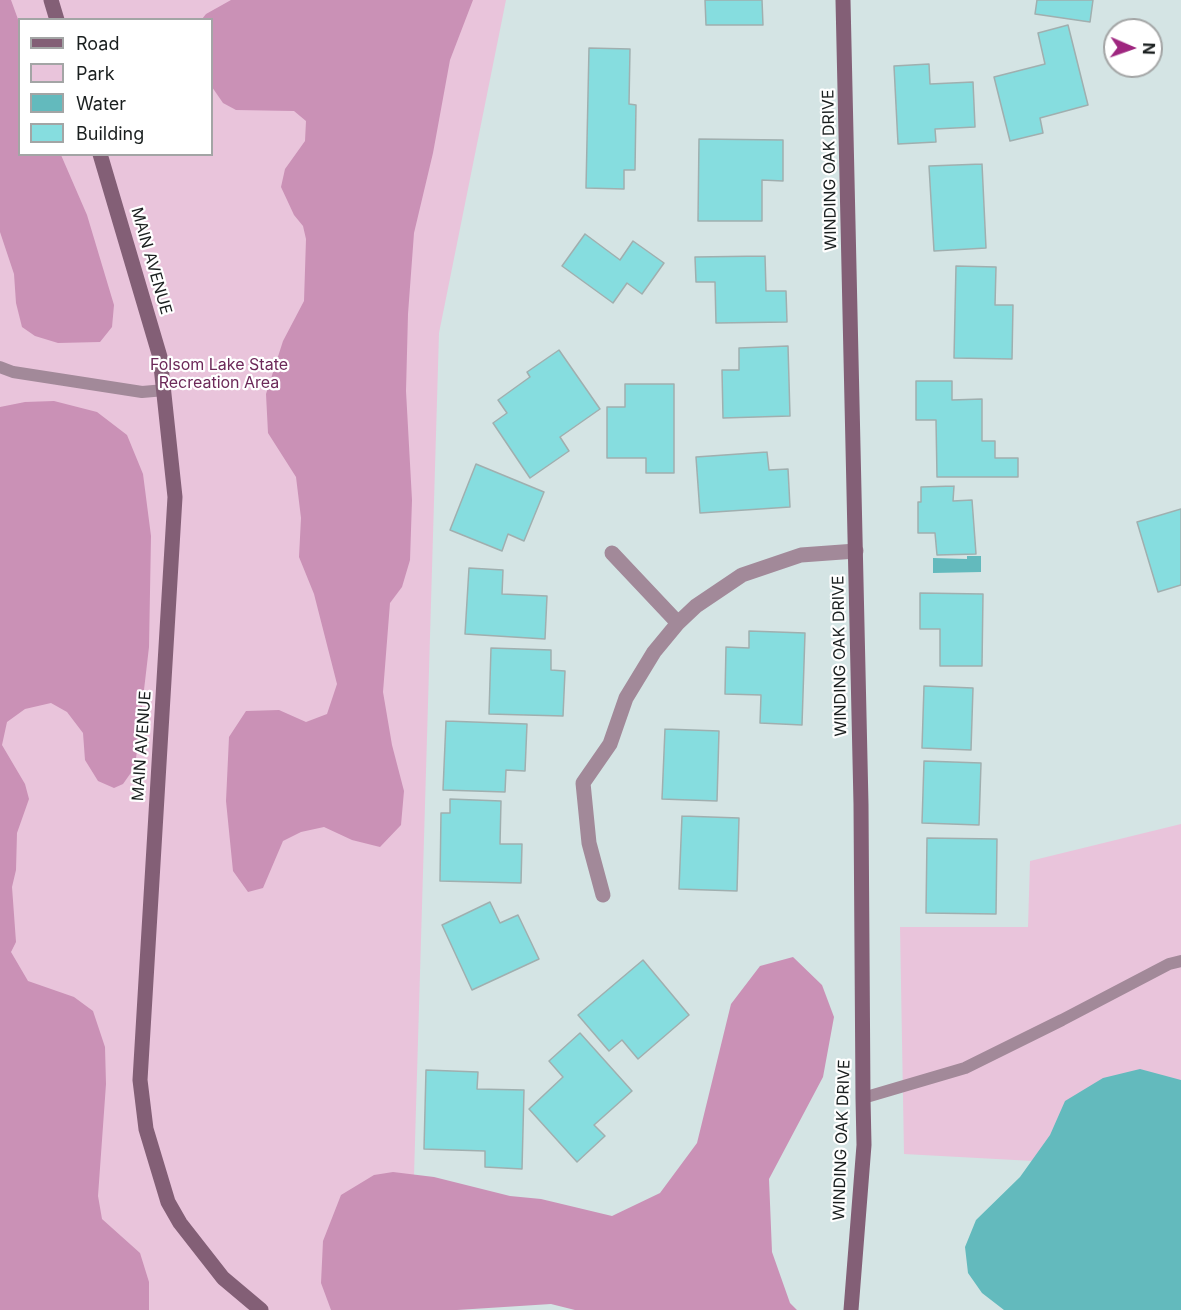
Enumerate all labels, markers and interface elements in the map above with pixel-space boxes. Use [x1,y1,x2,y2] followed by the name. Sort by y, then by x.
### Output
[18,18,213,156] legend
[1103,18,1163,78] north arrow
[76,33,119,54] text: Road
[1139,42,1159,55] text: N
[76,63,115,84] text: Park
[819,89,841,251] street label: WINDING OAK DRIVE
[76,93,126,114] text: Water
[76,123,144,144] text: Building
[127,205,175,317] street label: MAIN AVENUE
[150,355,288,393] park label: Folsom Lake State Recreation Area
[829,575,851,737] street label: WINDING OAK DRIVE
[129,690,155,802] street label: MAIN AVENUE
[830,1059,854,1221] street label: WINDING OAK DRIVE

